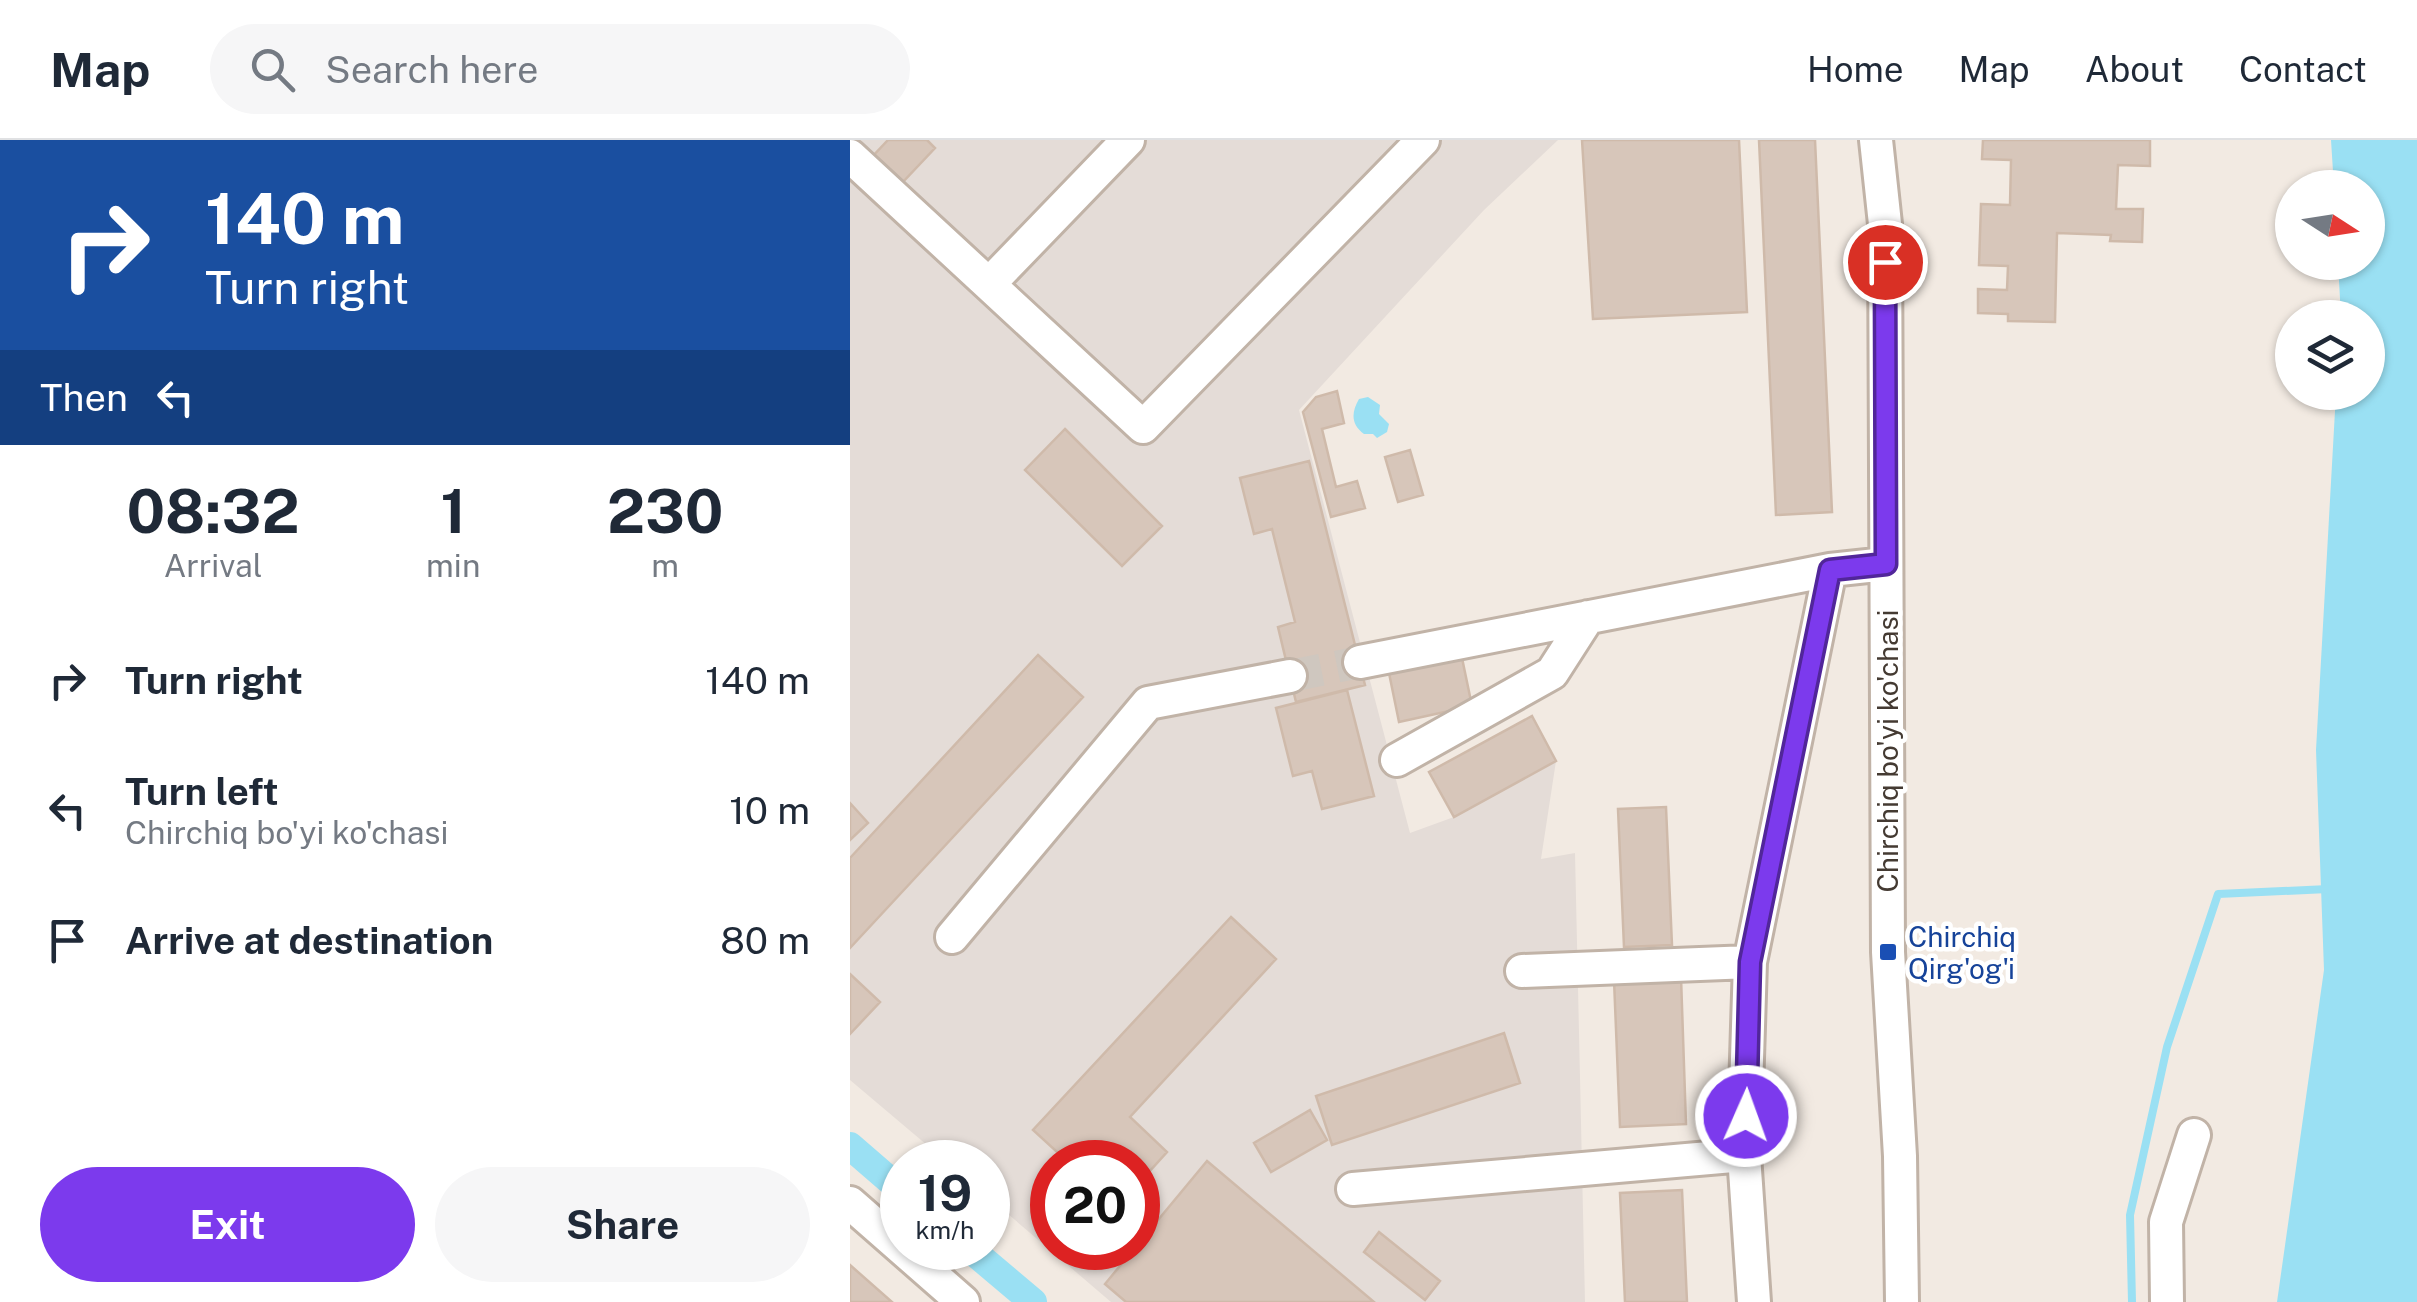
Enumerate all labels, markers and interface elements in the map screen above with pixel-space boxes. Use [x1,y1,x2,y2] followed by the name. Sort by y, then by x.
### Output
[210,24,910,114] search box
[50,41,150,98] text: Map
[245,42,300,97] icon: search
[325,47,539,92] text: Search here
[1807,49,1904,90] text: Home
[1959,49,2030,90] text: Map
[2085,49,2184,90] text: About
[2239,49,2367,90] text: Contact
[2275,170,2385,280] north arrow
[2275,170,2385,410] map controls
[205,177,404,260] text: 140 m
[40,180,170,310] icon: right
[1843,220,1928,305] pin
[1858,235,1913,290] icon: arrive
[205,261,409,314] text: Turn right
[2275,300,2385,410] button: layers
[148,370,203,425] icon: left
[40,375,128,420] text: Then
[127,476,300,547] text: 08:32
[440,476,466,547] text: 1
[607,476,723,547] text: 230
[164,547,262,584] text: Arrival
[426,547,480,584] text: min
[651,547,679,584] text: m
[1871,610,1904,892] street label: Chirchiq bo'yi ko'chasi
[40,653,95,708] icon: right
[125,658,303,703] text: Turn right
[705,658,810,703] text: 140 m
[125,769,279,814] text: Turn left
[40,783,95,838] icon: left
[729,788,810,833] text: 10 m
[125,814,448,851] text: Chirchiq bo'yi ko'chasi
[40,913,95,968] icon: arrive
[125,918,493,963] text: Arrive at destination
[720,918,810,963] text: 80 m
[1908,920,2016,985] place label: Chirchiq Qirg'og'i
[1877,941,1899,963] marker: Chirchiq Qirg'og'i
[1694,1064,1798,1168] position arrow
[1030,1140,1160,1270] speed limit sign: 20
[918,1163,972,1222] text: 19
[40,1167,415,1282] button: Exit
[435,1167,810,1282] button: Share
[916,1215,974,1245] text: km/h

